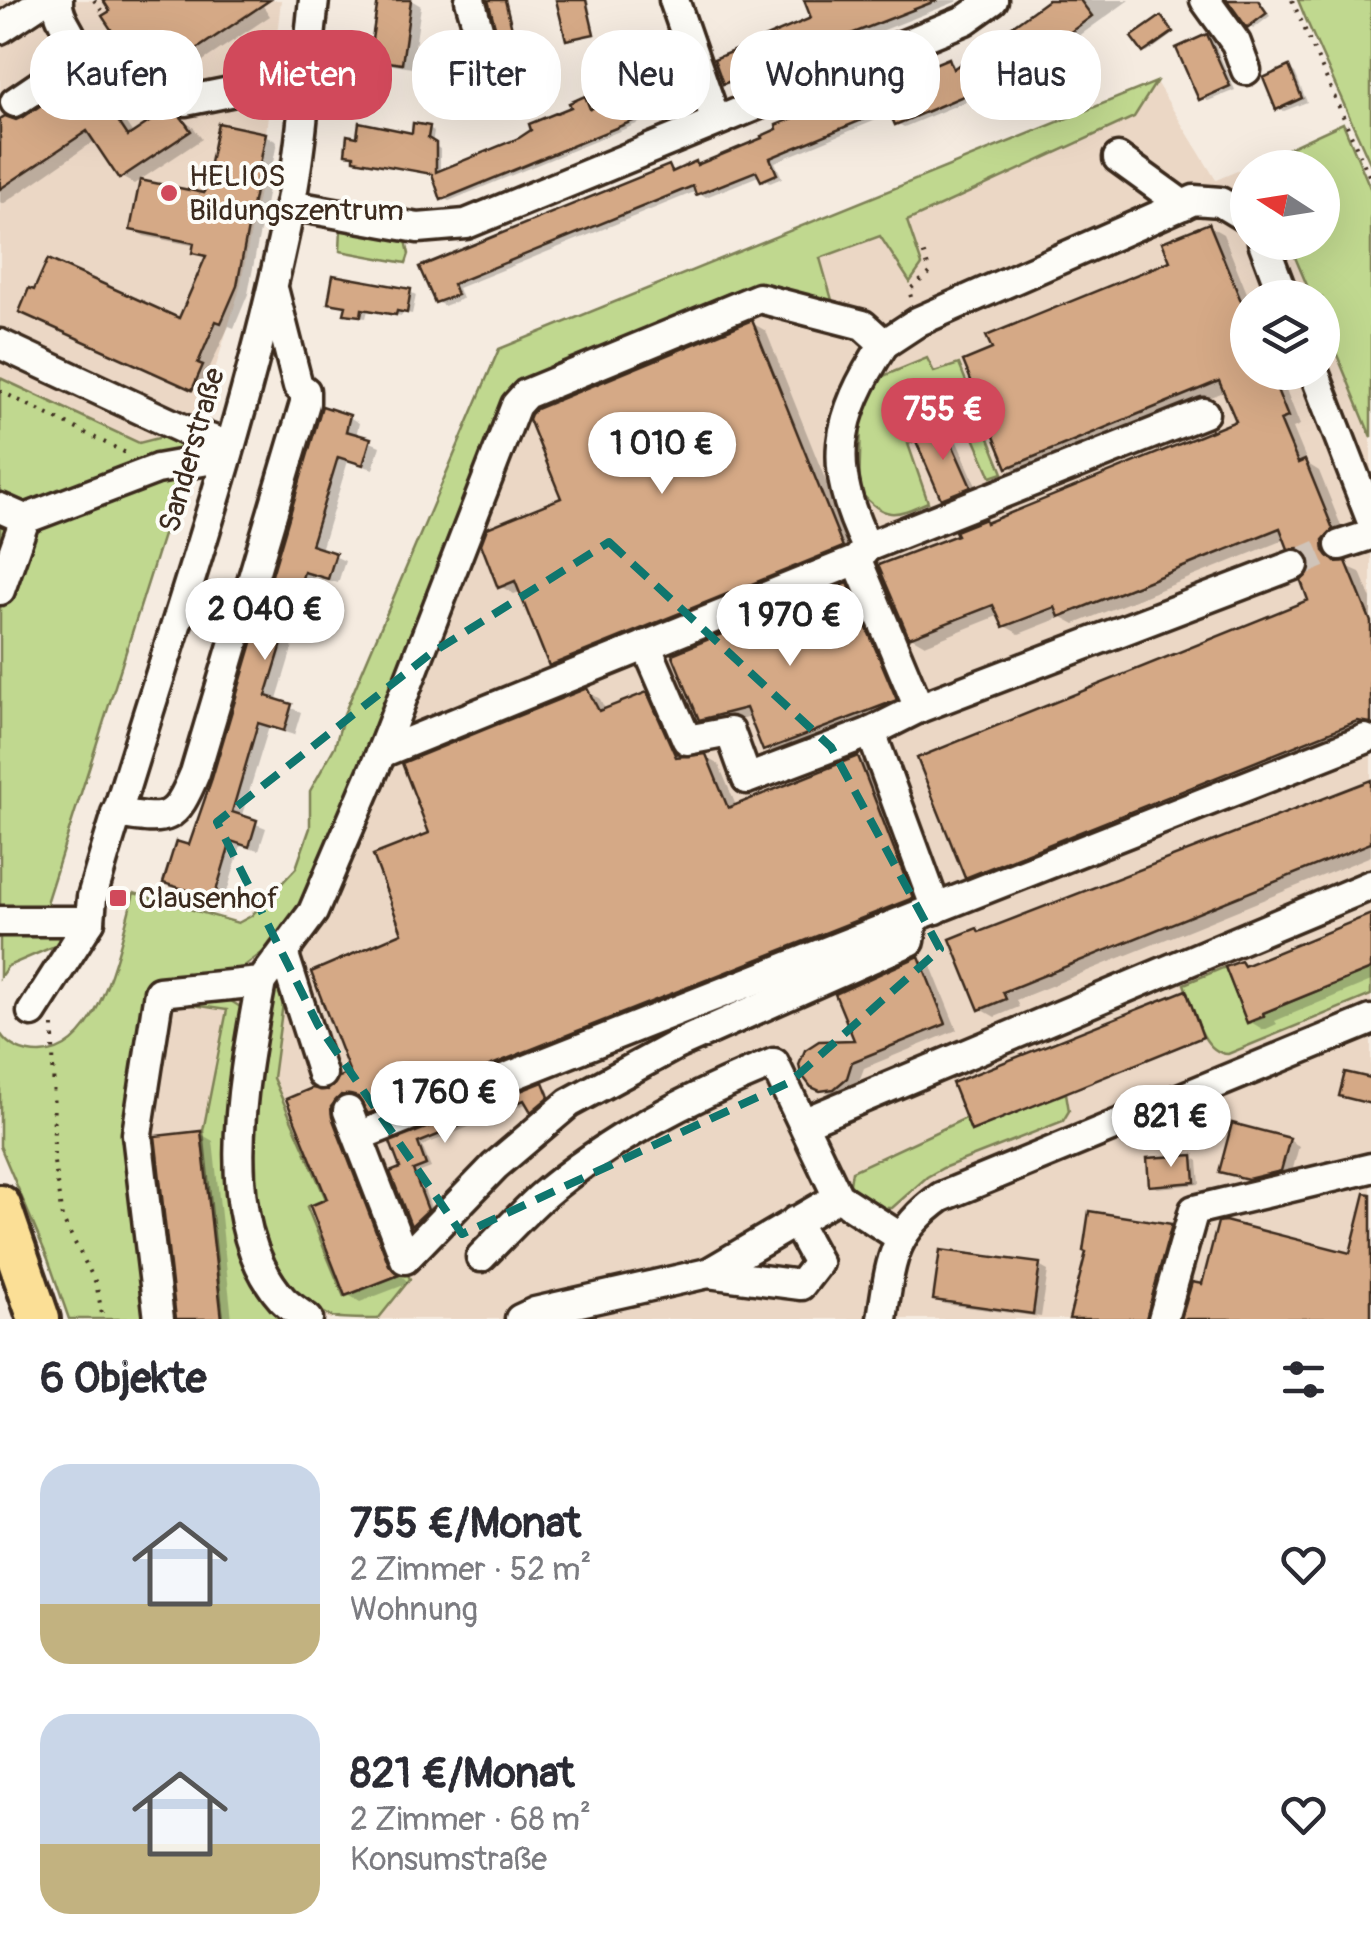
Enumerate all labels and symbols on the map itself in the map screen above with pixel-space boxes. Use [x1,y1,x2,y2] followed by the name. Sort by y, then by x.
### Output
[1230,150,1340,260] north arrow
[189,158,404,229] place label: HELIOS Bildungszentrum
[158,182,180,204] marker: HELIOS Bildungszentrum
[151,363,233,536] street label: Sanderstraße
[873,378,1013,463] pin: 755 €
[570,412,754,497] pin: 1 010 €
[173,578,357,663] pin: 2 040 €
[698,584,882,669] pin: 1 970 €
[138,880,279,917] place label: Clausenhof
[107,887,129,909] marker: Clausenhof
[353,1061,537,1146] pin: 1 760 €
[1101,1085,1241,1170] pin: 821 €

